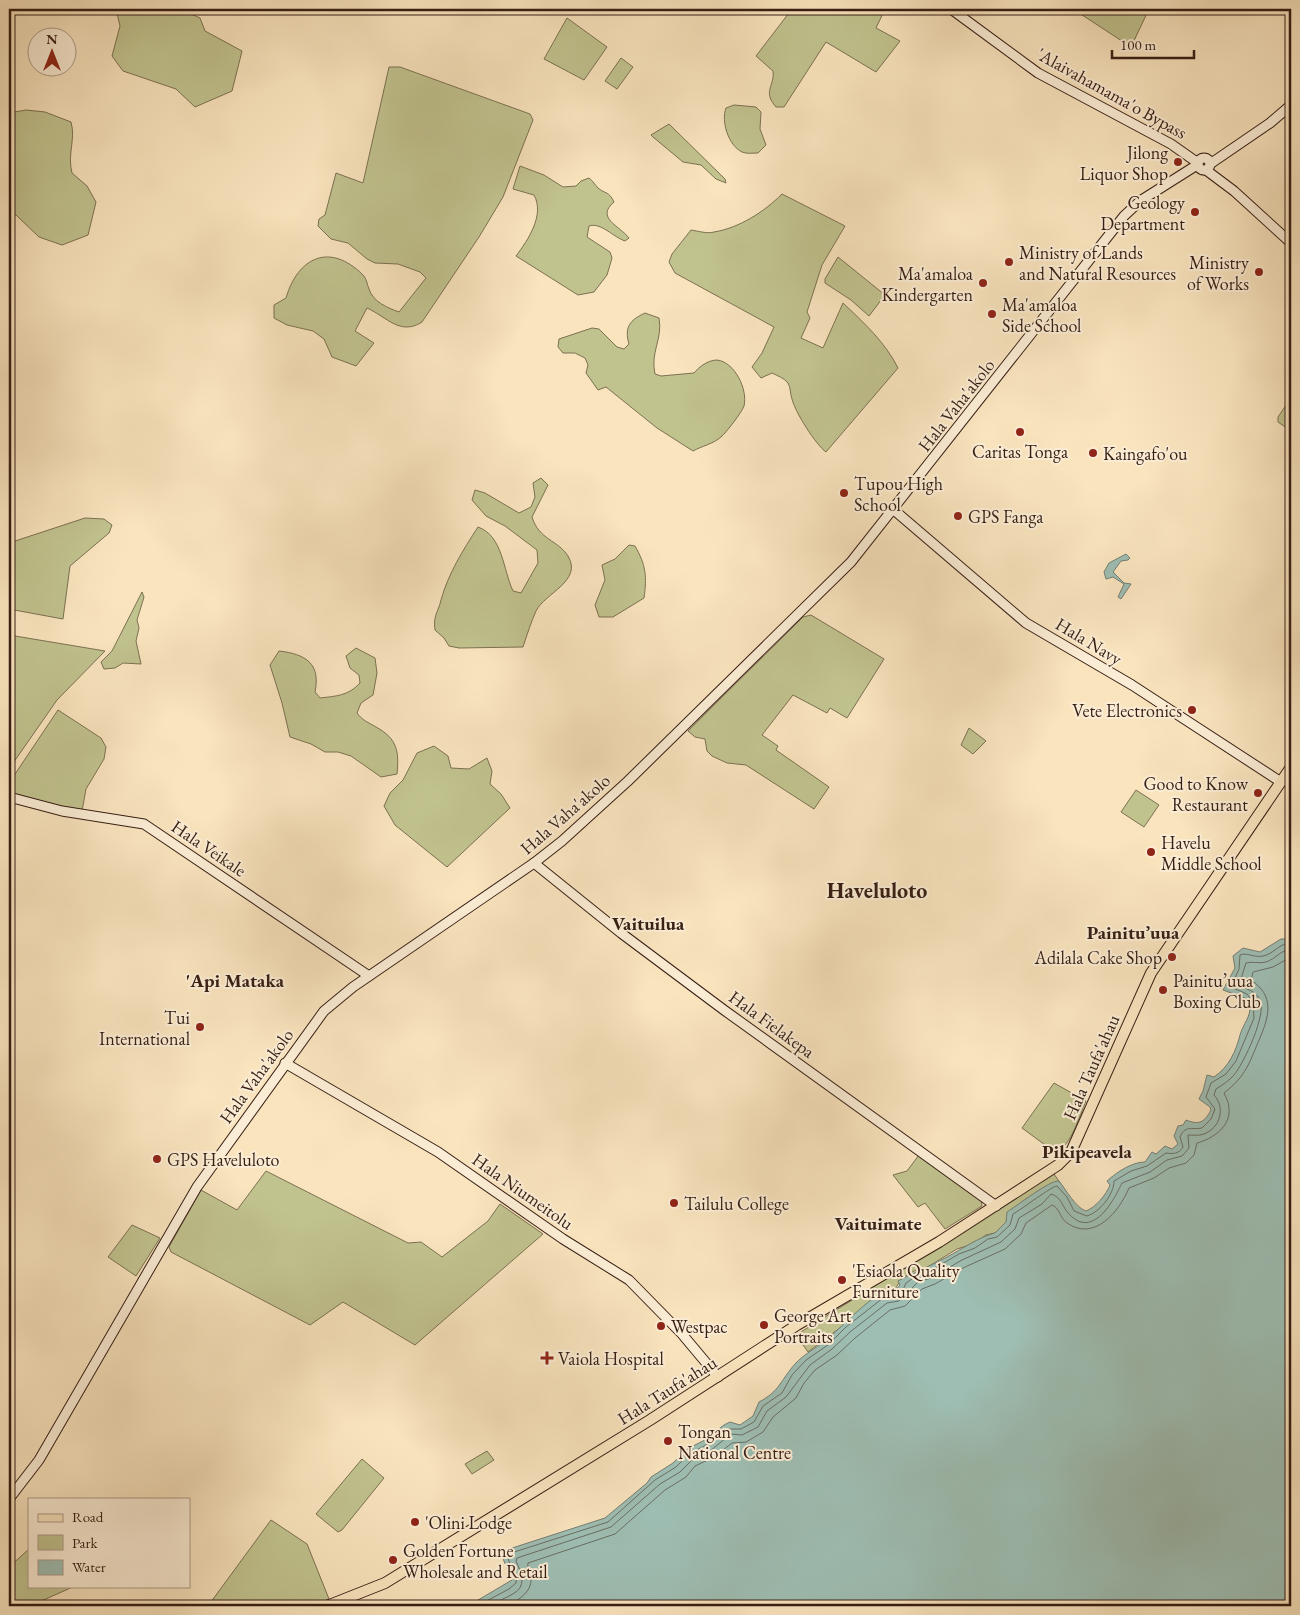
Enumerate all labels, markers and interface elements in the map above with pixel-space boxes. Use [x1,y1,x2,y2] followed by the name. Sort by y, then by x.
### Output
[28,28,78,78] north arrow
[1112,28,1195,60] scale bar
[46,30,58,48] text: N
[1120,35,1157,54] text: 100 m
[1033,42,1191,144] street label: 'Alaivahamama'o Bypass
[1080,141,1168,185] place label: Jilong Liquor Shop
[1172,156,1184,168] marker: Jilong Liquor Shop
[1100,191,1185,235] place label: Geology Department
[1189,206,1201,218] marker: Geology Department
[1019,241,1176,285] place label: Ministry of Lands and Natural Resources
[1187,251,1249,295] place label: Ministry of Works
[1003,256,1015,268] marker: Ministry of Lands and Natural Resources
[881,262,974,306] place label: Ma'amaloa Kindergarten
[1253,266,1265,278] marker: Ministry of Works
[977,277,989,289] marker: Ma'amaloa Kindergarten
[1002,293,1081,337] place label: Ma'amaloa Side School
[986,308,998,320] marker: Ma'amaloa Side School
[912,354,1000,456] street label: Hala Vaha'akolo
[1014,426,1026,438] marker: Caritas Tonga
[972,440,1069,463] place label: Caritas Tonga
[1103,442,1188,465] place label: Kaingafo'ou
[1087,447,1099,459] marker: Kaingafo'ou
[854,472,943,516] place label: Tupou High School
[838,487,850,499] marker: Tupou High School
[968,505,1044,528] place label: GPS Fanga
[952,510,964,522] marker: GPS Fanga
[1051,612,1127,670] street label: Hala Navy
[1072,699,1182,722] place label: Vete Electronics
[1186,704,1198,716] marker: Vete Electronics
[515,769,615,859] street label: Hala Vaha'akolo
[1143,772,1249,816] place label: Good to Know Restaurant
[1252,787,1264,799] marker: Good to Know Restaurant
[167,815,251,881] street label: Hala Veikale
[1161,831,1262,875] place label: Havelu Middle School
[1145,846,1157,858] marker: Havelu Middle School
[827,876,927,905] district label: Haveluloto
[612,911,685,936] district label: Vaituilua
[1087,920,1180,945] district label: Painitu’uua
[1034,946,1162,969] place label: Adilala Cake Shop
[1166,951,1178,963] marker: Adilala Cake Shop
[186,968,285,993] district label: 'Api Mataka
[1173,969,1261,1013] place label: Painitu’uua Boxing Club
[1157,984,1169,996] marker: Painitu’uua Boxing Club
[725,985,820,1063] street label: Hala Fielakepa
[99,1006,191,1050] place label: Tui International
[1058,1010,1125,1123] street label: Hala Taufa'ahau
[194,1021,206,1033] marker: Tui International
[214,1024,298,1128] street label: Hala Vaha'akolo
[1042,1139,1133,1164] district label: Pikipeavela
[167,1148,280,1171] place label: GPS Haveluloto
[468,1148,579,1235] street label: Hala Niumeitolu
[151,1153,163,1165] marker: GPS Haveluloto
[684,1192,789,1215] place label: Tailulu College
[668,1197,680,1209] marker: Tailulu College
[834,1211,922,1236] district label: Vaituimate
[852,1259,960,1303] place label: 'Esiaola Quality Furniture
[836,1274,848,1286] marker: 'Esiaola Quality Furniture
[774,1304,852,1348] place label: George Art Portraits
[671,1315,728,1338] place label: Westpac
[758,1319,770,1331] marker: George Art Portraits
[655,1320,667,1332] marker: Westpac
[558,1347,664,1370] place label: Vaiola Hospital
[613,1350,721,1430] street label: Hala Taufa'ahau
[540,1351,554,1365] marker: Vaiola Hospital
[678,1420,791,1464] place label: Tongan National Centre
[662,1435,674,1447] marker: Tongan National Centre
[28,1498,190,1588] legend
[72,1507,104,1526] text: Road
[425,1511,512,1534] place label: 'Olini Lodge
[409,1516,421,1528] marker: 'Olini Lodge
[72,1533,99,1552] text: Park
[403,1539,548,1583] place label: Golden Fortune Wholesale and Retail
[387,1554,399,1566] marker: Golden Fortune Wholesale and Retail
[72,1557,106,1576] text: Water

